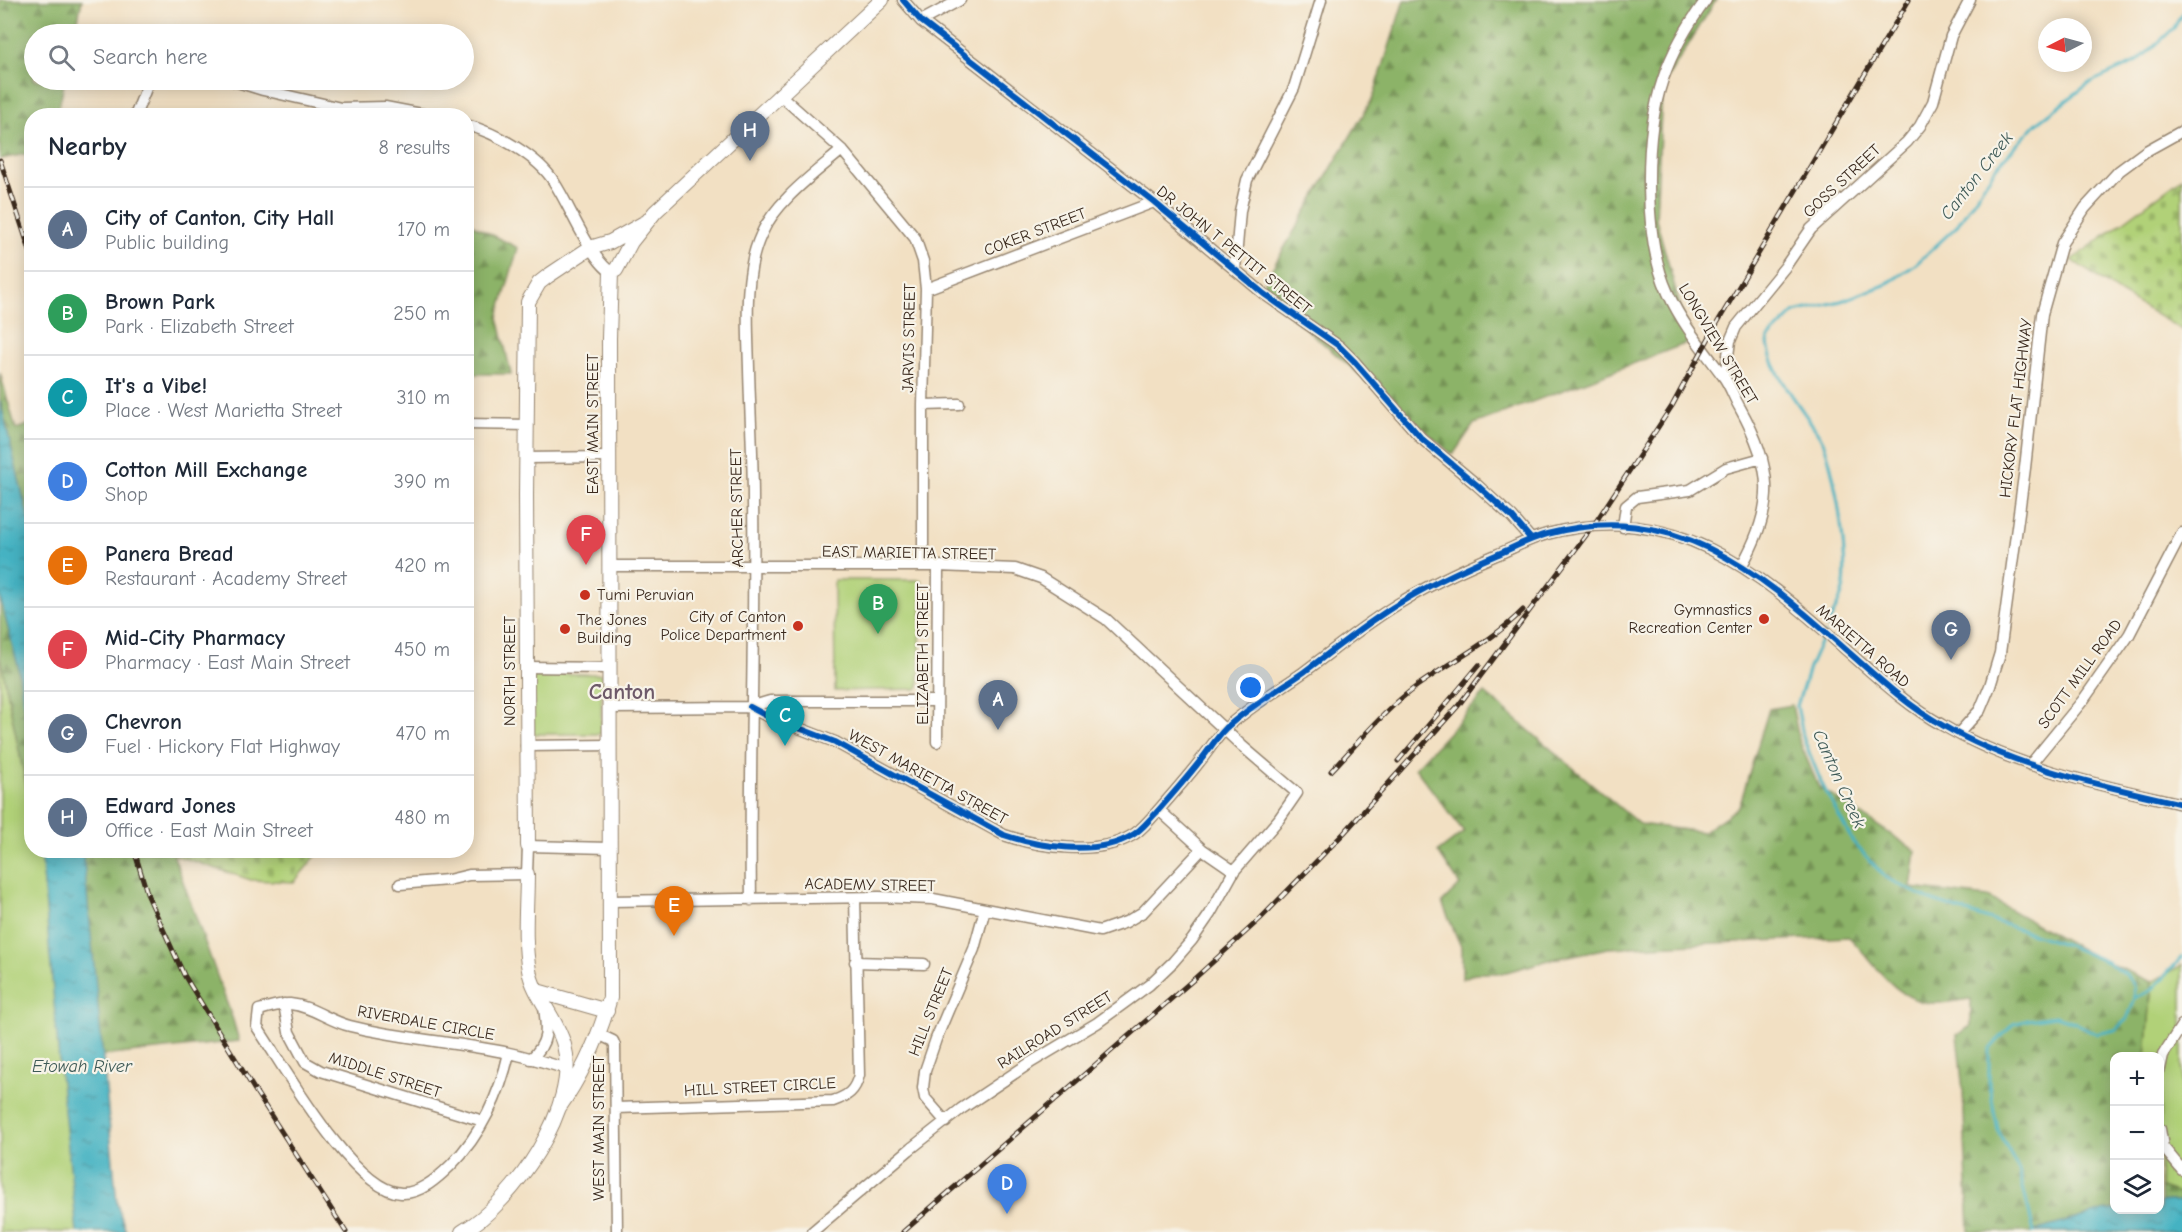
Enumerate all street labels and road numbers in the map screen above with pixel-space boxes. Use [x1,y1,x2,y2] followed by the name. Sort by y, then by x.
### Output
[1800,140,1885,221] street label: GOSS STREET
[1153,182,1315,318] street label: DR JOHN T PETTIT STREET
[981,204,1089,260] street label: COKER STREET
[1675,280,1762,408] street label: LONGVIEW STREET
[899,282,919,393] street label: JARVIS STREET
[1996,317,2036,499] street label: HICKORY FLAT HIGHWAY
[584,353,602,494] street label: EAST MAIN STREET
[727,448,747,568] street label: ARCHER STREET
[822,542,997,564] street label: EAST MARIETTA STREET
[914,582,932,725] street label: ELIZABETH STREET
[1813,601,1913,691] street label: MARIETTA ROAD
[501,615,519,726] street label: NORTH STREET
[2034,616,2126,732] street label: SCOTT MILL ROAD
[845,726,1011,829] street label: WEST MARIETTA STREET
[804,875,936,895] street label: ACADEMY STREET
[905,965,957,1059] street label: HILL STREET
[994,987,1116,1073] street label: RAILROAD STREET
[356,1002,496,1044] street label: RIVERDALE CIRCLE
[327,1048,444,1102] street label: MIDDLE STREET
[590,1055,608,1201] street label: WEST MAIN STREET
[684,1074,837,1100] street label: HILL STREET CIRCLE

